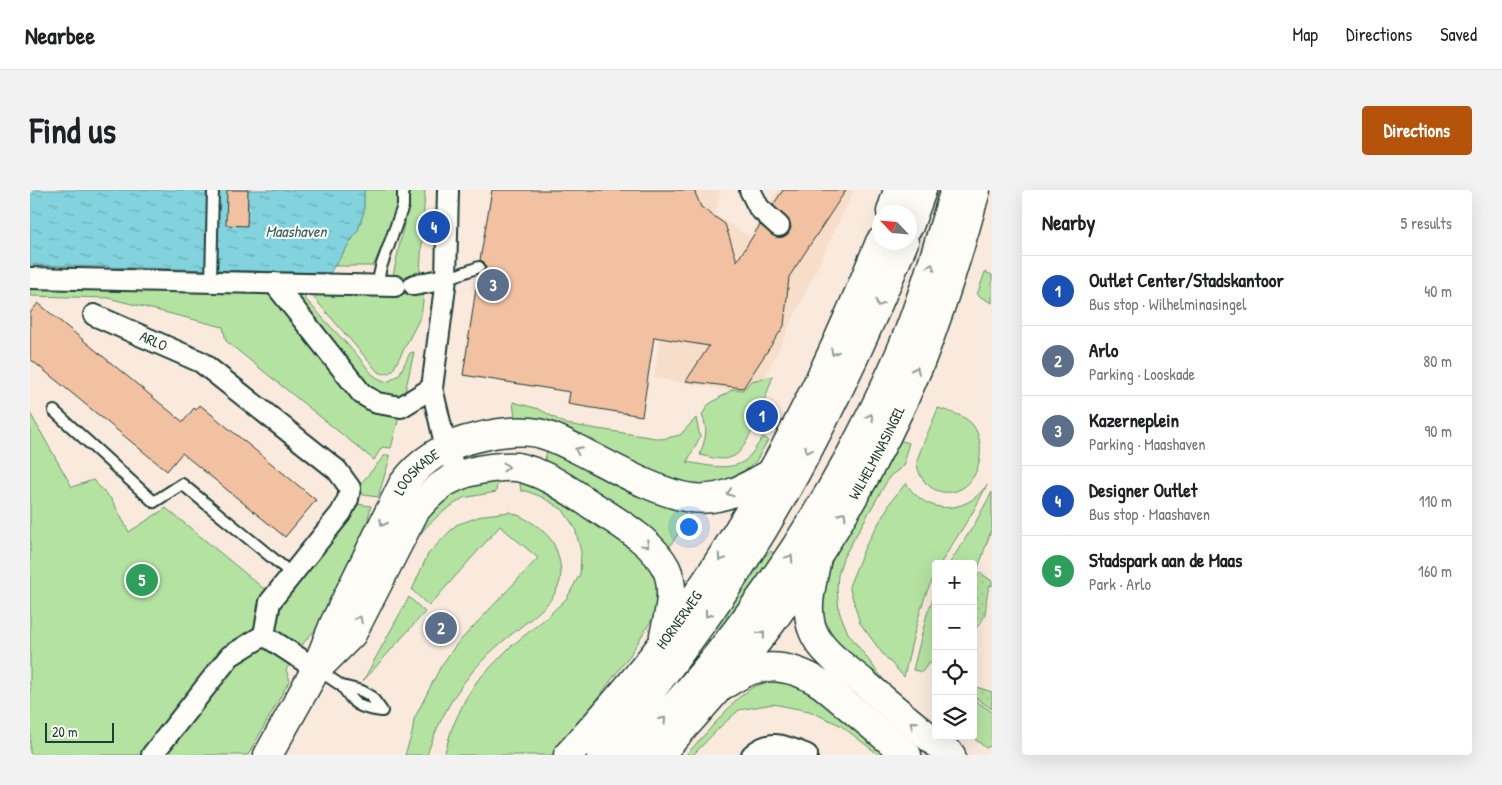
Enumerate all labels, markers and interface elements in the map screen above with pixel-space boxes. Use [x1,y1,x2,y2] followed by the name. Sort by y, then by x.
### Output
[25,19,95,51] text: Nearbee
[1293,22,1318,47] text: Map
[1346,22,1412,47] text: Directions
[1440,22,1477,47] text: Saved
[1362,106,1472,155] button: Directions
[30,107,116,154] text: Find us
[872,205,917,250] north arrow
[418,208,450,246] pin: 4
[1042,208,1095,237] text: Nearby
[1401,212,1452,234] text: 5 results
[265,220,328,242] water label: Maashaven
[925,263,935,271] one-way arrow
[477,266,509,304] pin: 3
[1089,267,1284,293] text: Outlet Center/Stadskantoor
[1055,280,1061,302] text: 1
[1424,280,1452,302] text: 40 m
[1089,293,1247,315] text: Bus stop · Wilhelminasingel
[874,299,885,308] one-way arrow
[137,325,171,356] street label: ARLO
[1089,337,1118,363] text: Arlo
[830,347,840,356] one-way arrow
[1054,350,1062,372] text: 2
[1423,350,1452,372] text: 80 m
[1089,363,1195,385] text: Parking · Looskade
[910,366,921,375] one-way arrow
[746,397,778,435] pin: 1
[843,402,910,503] street label: WILHELMINASINGEL
[1089,407,1179,433] text: Kazerneplein
[864,413,874,422] one-way arrow
[1054,420,1062,442] text: 3
[1424,420,1452,442] text: 90 m
[1089,433,1205,455] text: Parking · Maashaven
[388,443,443,498] street label: LOOSKADE
[804,445,814,454] one-way arrow
[574,446,583,456] one-way arrow
[502,462,510,472] one-way arrow
[1089,477,1197,503] text: Designer Outlet
[726,487,734,497] one-way arrow
[1055,490,1061,512] text: 4
[1419,490,1452,512] text: 110 m
[1089,503,1210,525] text: Bus stop · Maashaven
[836,512,846,521] one-way arrow
[676,514,702,540] your location
[379,518,389,527] one-way arrow
[640,538,649,547] one-way arrow
[1089,547,1242,573] text: Stadspark aan de Maas
[718,553,727,562] one-way arrow
[783,554,793,563] one-way arrow
[932,560,977,740] map controls
[932,560,977,605] button: +
[1055,560,1061,582] text: 5
[1418,560,1452,582] text: 160 m
[126,561,158,599] pin: 5
[1089,573,1151,595] text: Park · Arlo
[651,586,707,653] street label: HORNERWEG
[932,605,977,650] button: −
[705,608,714,618] one-way arrow
[425,609,457,647] pin: 2
[353,615,363,624] one-way arrow
[757,631,765,640] one-way arrow
[932,650,977,695] button: locate
[932,695,977,740] button: layers
[657,716,666,725] one-way arrow
[45,720,114,743] scale bar
[52,722,78,741] text: 20 m
[910,722,919,730] one-way arrow

